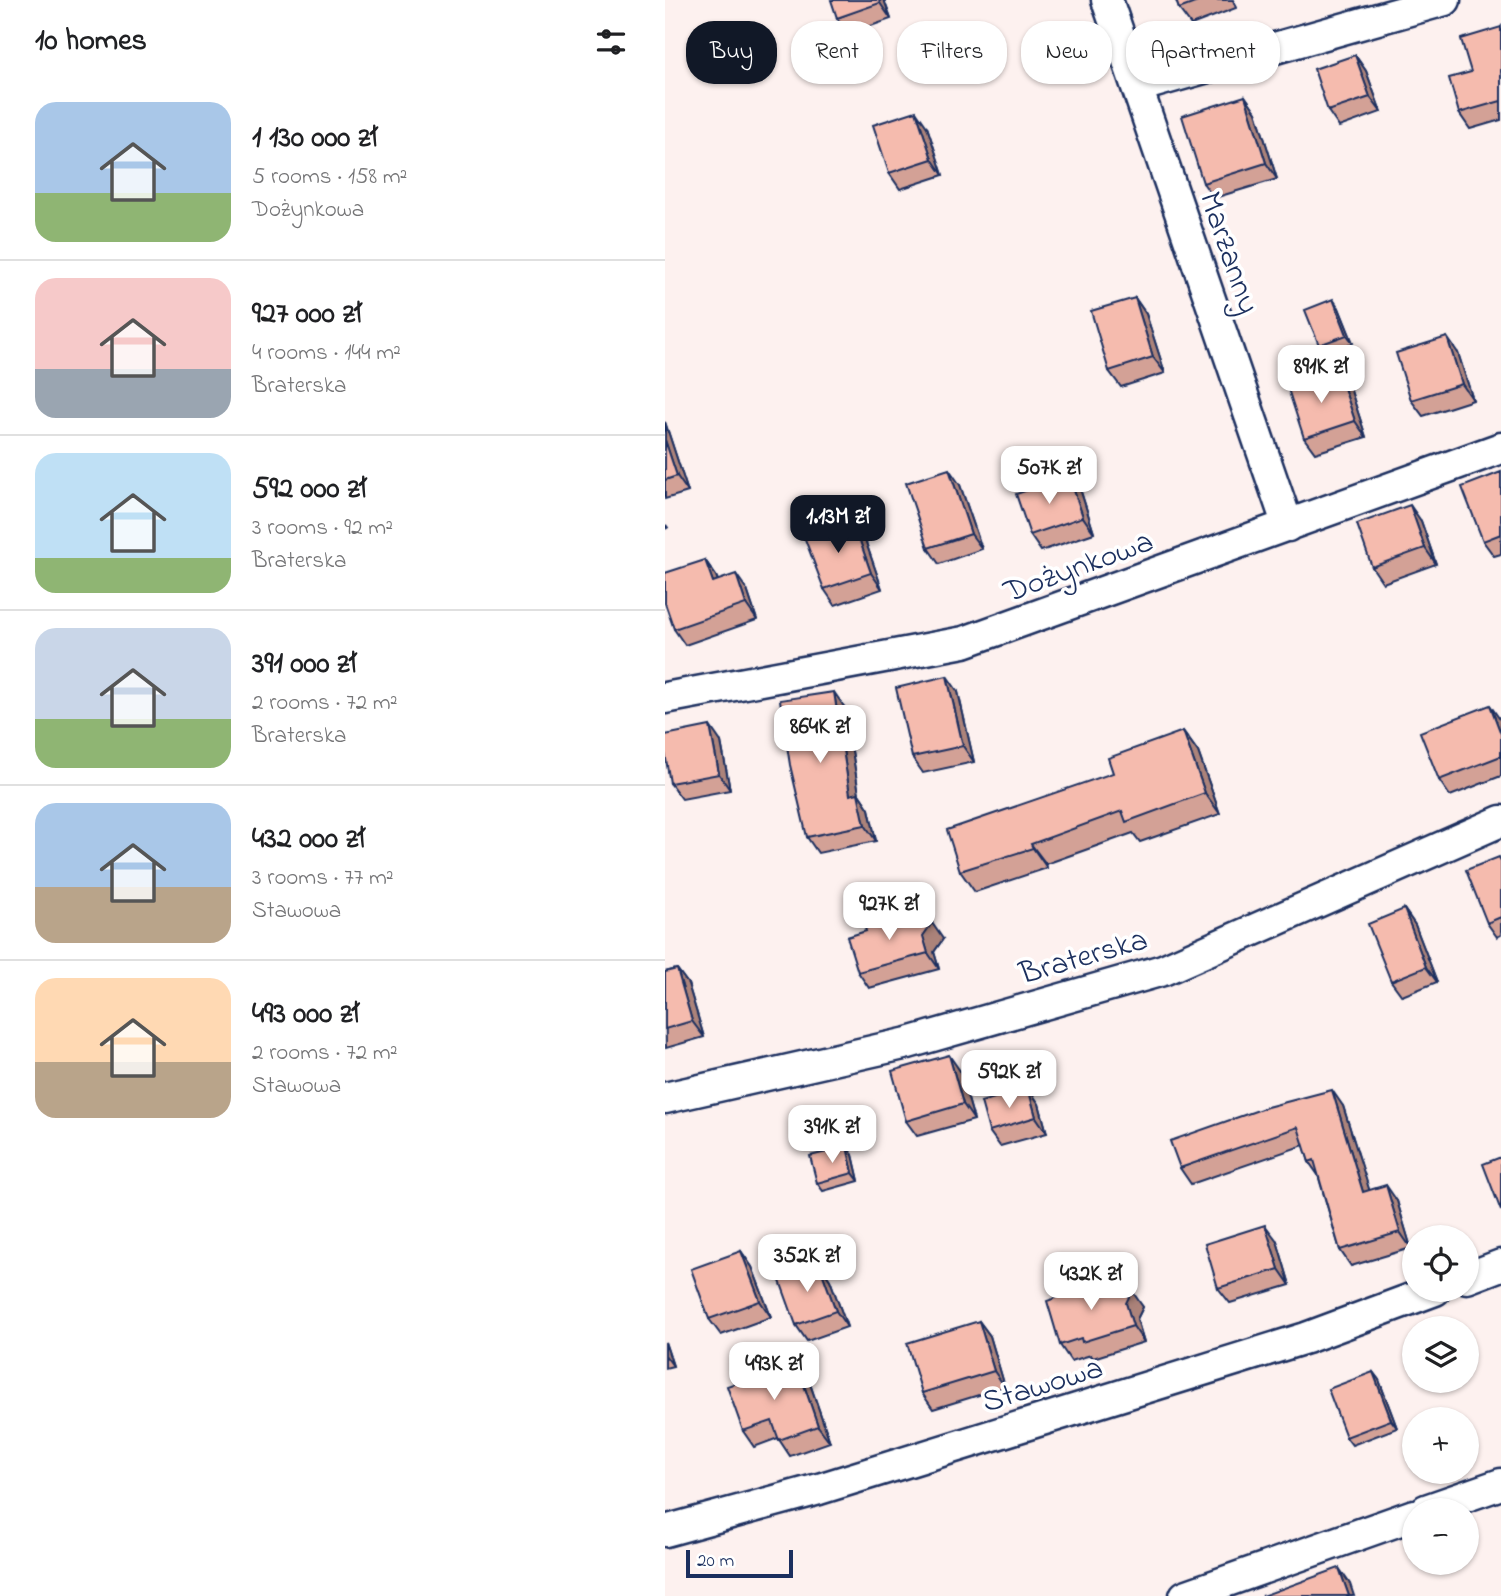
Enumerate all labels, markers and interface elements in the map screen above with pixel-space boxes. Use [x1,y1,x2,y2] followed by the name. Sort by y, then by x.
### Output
[35,20,147,64] text: 10 homes
[686,21,777,84] chip: Buy
[791,21,883,84] chip: Rent
[897,21,1007,84] chip: Filters
[1021,21,1112,84] chip: New
[1126,21,1280,84] chip: Apartment
[592,23,630,61] icon: filters
[252,117,377,161] text: 1 130 000 zł
[91,130,175,214] icon: home
[252,161,407,194] text: 5 rooms · 158 m²
[1185,186,1271,321] street label: Marzanny
[252,194,364,227] text: Dożynkowa
[252,293,362,337] text: 927 000 zł
[91,306,175,390] icon: home
[252,337,401,370] text: 4 rooms · 144 m²
[1256,346,1386,405] pin: 891K zł
[1294,351,1348,384] text: 891K zł
[252,370,346,403] text: Braterska
[984,447,1114,506] pin: 507K zł
[1017,452,1081,485] text: 507K zł
[252,468,366,512] text: 592 000 zł
[91,481,175,565] icon: home
[766,496,910,555] pin: 1.13M zł
[806,501,870,534] text: 1.13M zł
[252,512,393,545] text: 3 rooms · 92 m²
[997,520,1161,617] street label: Dożynkowa
[252,545,346,578] text: Braterska
[252,643,356,687] text: 391 000 zł
[91,656,175,740] icon: home
[252,687,398,720] text: 2 rooms · 72 m²
[755,706,885,765] pin: 864K zł
[790,711,850,744] text: 864K zł
[252,720,346,753] text: Braterska
[252,818,365,862] text: 432 000 zł
[91,831,175,915] icon: home
[252,862,394,895] text: 3 rooms · 77 m²
[824,883,954,942] pin: 927K zł
[859,888,919,921] text: 927K zł
[252,895,341,928] text: Stawowa
[1013,918,1154,999] street label: Braterska
[252,993,359,1037] text: 493 000 zł
[91,1006,175,1090] icon: home
[252,1037,398,1070] text: 2 rooms · 72 m²
[944,1050,1074,1110] pin: 592K zł
[977,1056,1041,1089] text: 592K zł
[252,1070,341,1103] text: Stawowa
[767,1106,897,1165] pin: 391K zł
[804,1111,860,1144] text: 391K zł
[1402,1225,1479,1575] map controls
[1402,1225,1479,1302] button: locate
[742,1234,872,1294] pin: 352K zł
[774,1240,840,1273] text: 352K zł
[1026,1252,1156,1312] pin: 432K zł
[1060,1258,1122,1291] text: 432K zł
[1402,1316,1479,1393] button: layers
[709,1342,839,1402] pin: 493K zł
[977,1346,1109,1427] street label: Stawowa
[745,1348,803,1381] text: 493K zł
[1402,1407,1479,1484] button: +
[1402,1498,1479,1575] button: −
[686,1547,793,1579] scale bar
[697,1548,734,1575] text: 20 m

